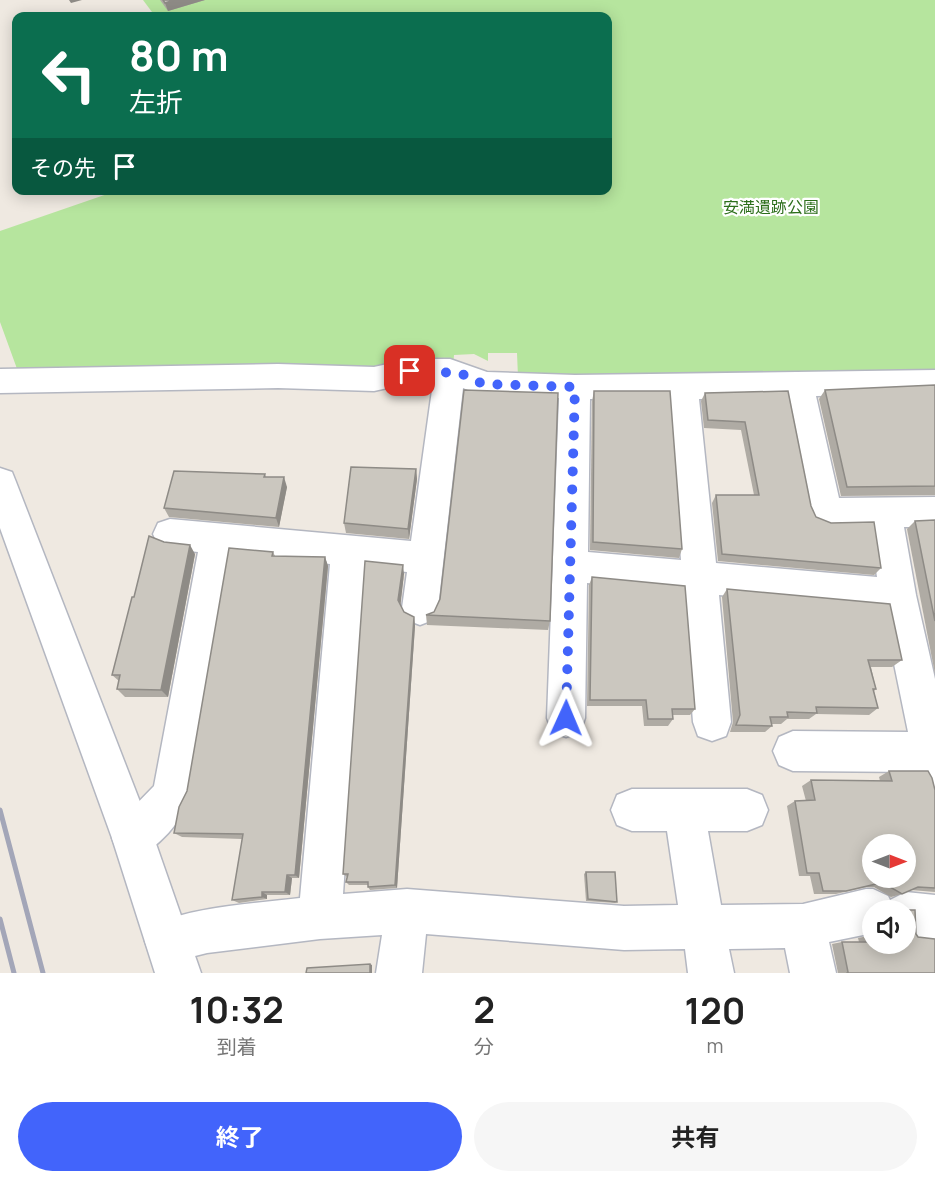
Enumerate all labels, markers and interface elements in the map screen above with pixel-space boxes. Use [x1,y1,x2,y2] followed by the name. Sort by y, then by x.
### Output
[129,26,229,84] text: 80 m
[30,36,108,114] icon: left
[129,83,183,120] text: 左折
[108,150,141,183] icon: arrive
[30,153,96,183] text: その先
[723,196,819,218] park label: 安満遺跡公園
[384,345,435,396] pin
[393,354,426,387] icon: arrive
[534,686,598,750] position arrow
[862,834,916,888] north arrow
[862,834,916,954] map controls
[862,900,916,954] button: sound
[190,985,284,1034] text: 10:32
[473,985,495,1034] text: 2
[684,986,745,1035] text: 120
[706,1032,723,1059] text: m
[217,1033,257,1060] text: 到着
[474,1033,494,1060] text: 分
[18,1102,462,1171] button: 終了
[474,1102,917,1171] button: 共有

